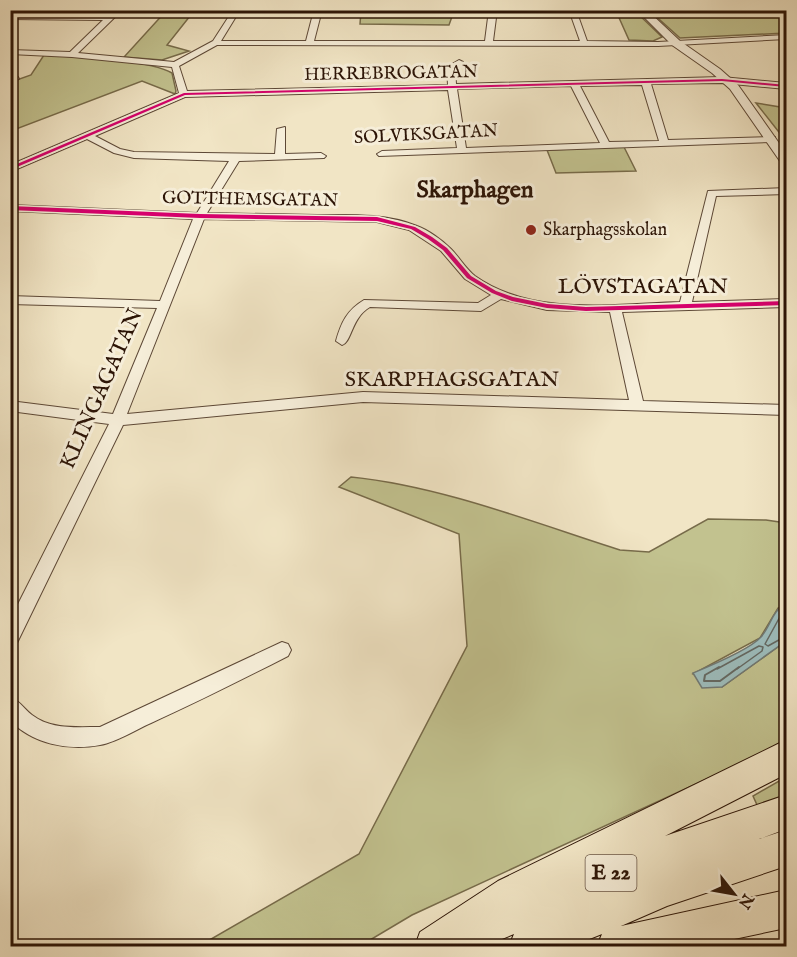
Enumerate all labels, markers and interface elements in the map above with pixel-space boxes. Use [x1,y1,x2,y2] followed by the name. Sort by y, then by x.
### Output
[304,61,479,87] street label: HERREBROGATAN
[353,120,499,150] street label: SOLVIKSGATAN
[416,175,534,206] district label: Skarphagen
[162,187,339,213] street label: GOTTHEMSGATAN
[543,219,668,242] place label: Skarphagsskolan
[524,223,538,237] marker: Skarphagsskolan
[558,273,728,301] street label: LÖVSTAGATAN
[54,304,150,474] street label: KLINGAGATAN
[345,366,559,394] street label: SKARPHAGSGATAN
[586,855,636,891] road number: E 22
[704,864,764,924] north arrow
[733,889,758,912] text: N

